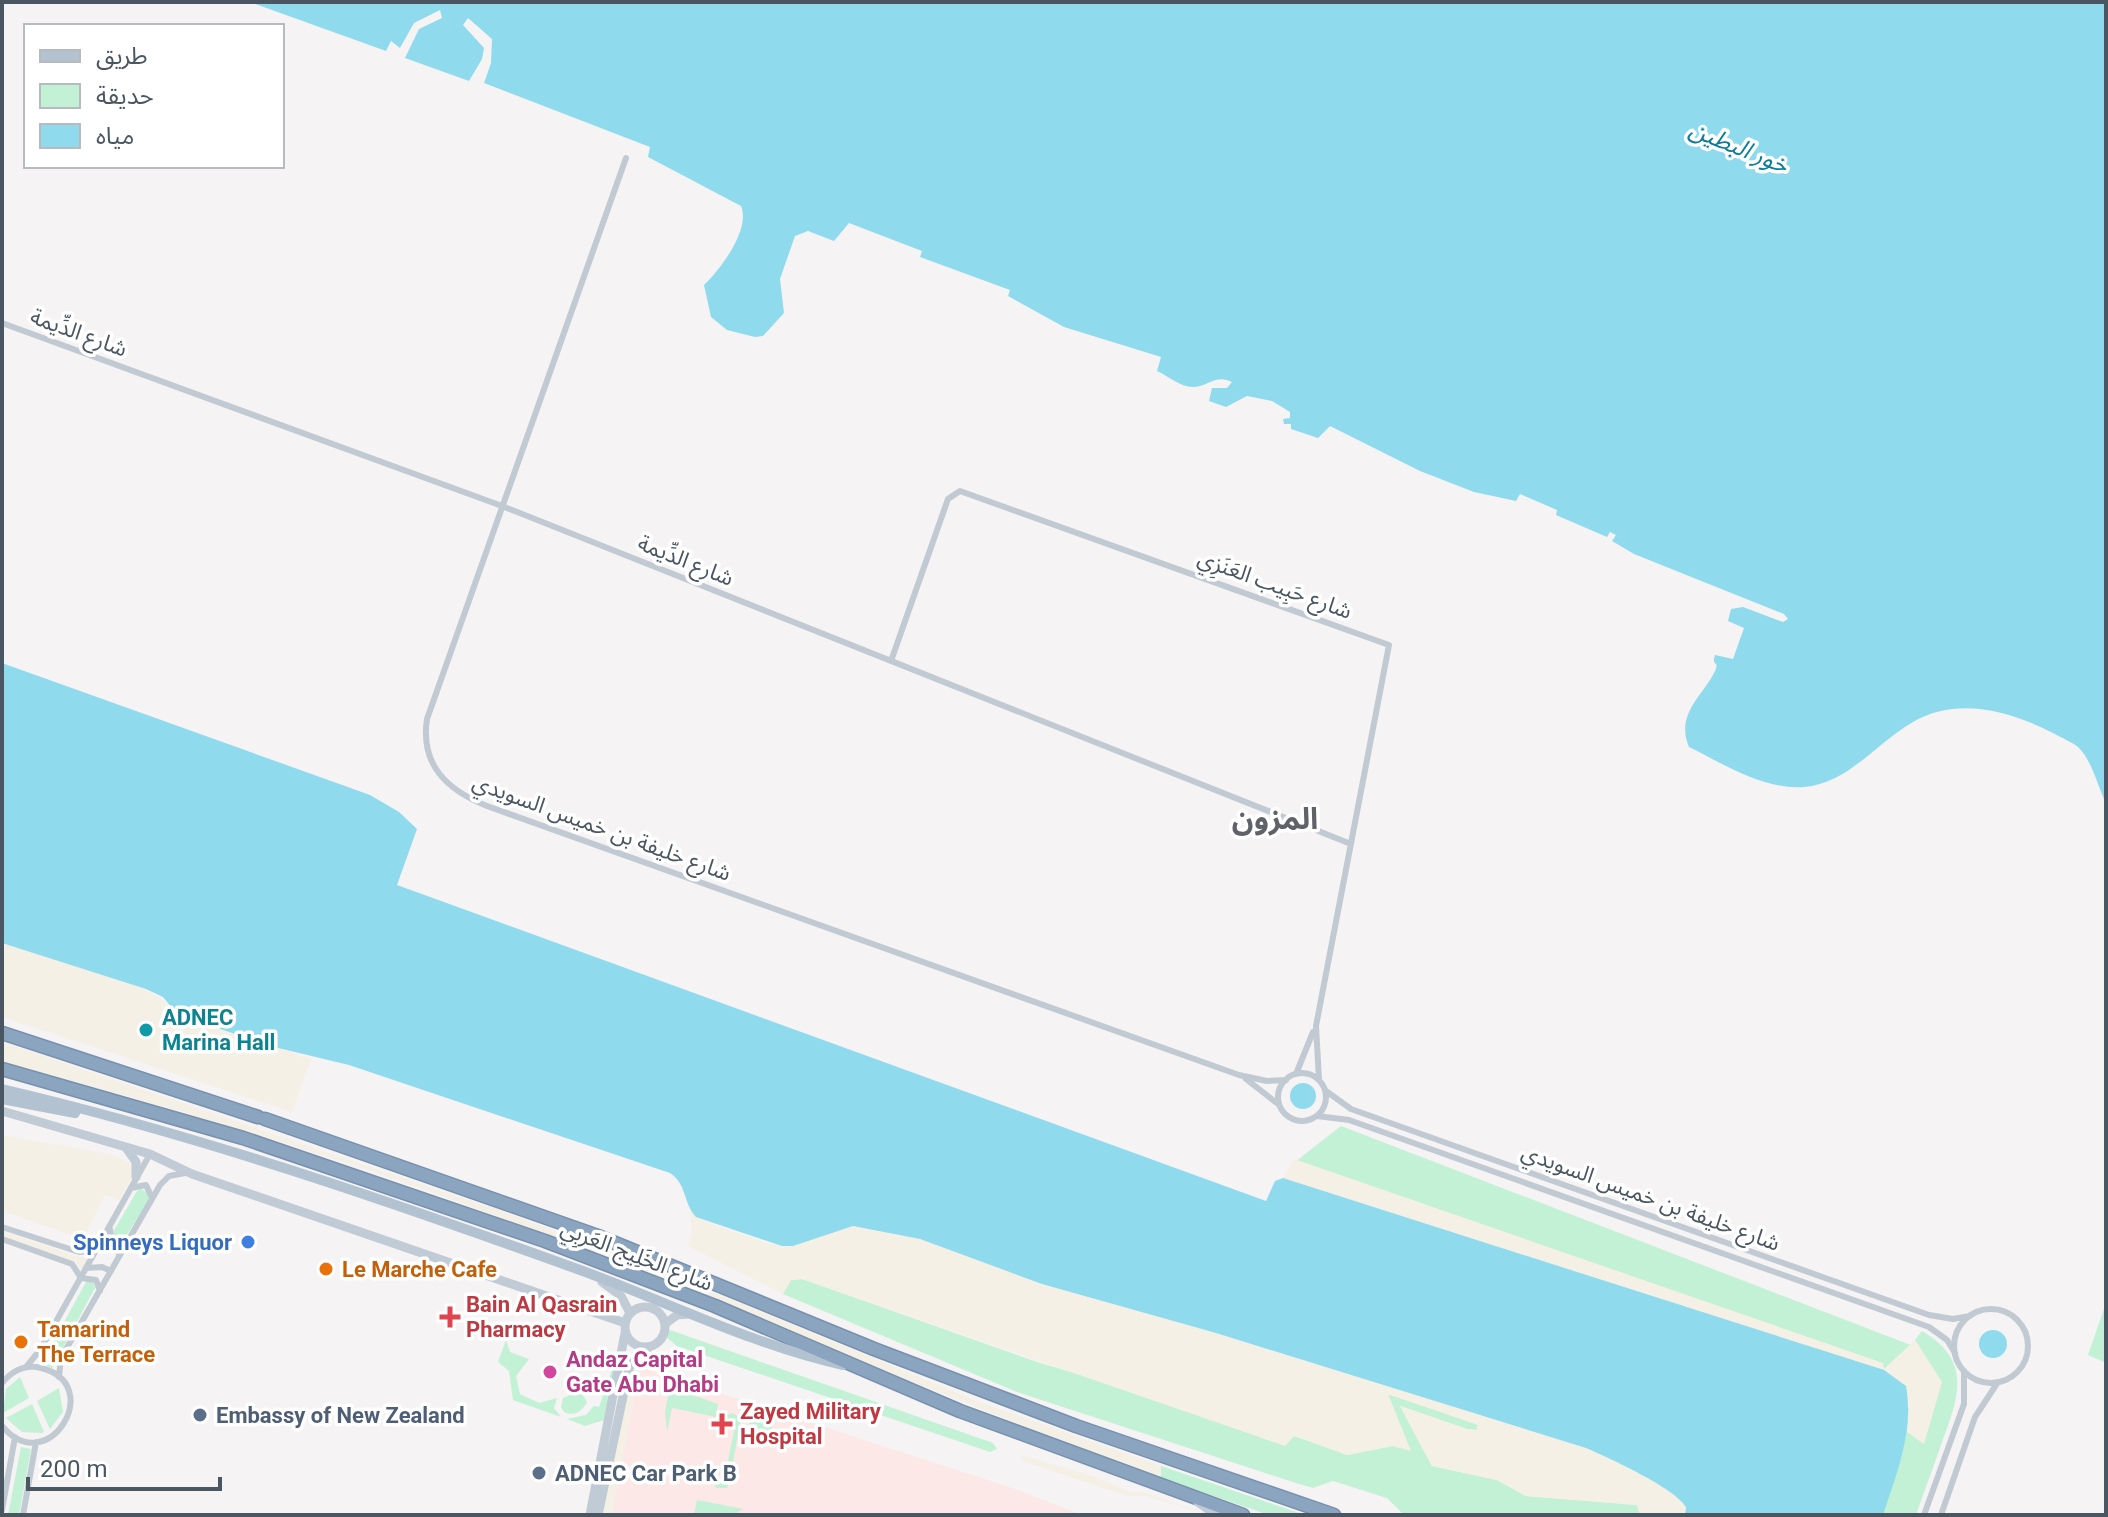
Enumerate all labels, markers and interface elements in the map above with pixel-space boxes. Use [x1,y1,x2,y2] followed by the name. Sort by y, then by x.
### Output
[24,24,284,168] legend
[96,42,148,71] text: طريق
[96,82,154,110] text: حديقة
[1686,115,1793,180] water label: خور البطين
[96,122,134,150] text: مياه
[26,301,131,365] street label: شارع الدِّيمة
[633,528,738,595] street label: شارع الدِّيمة
[1193,545,1355,628] street label: شارع حَبِيب العَنَزِي
[468,769,734,890] street label: شارع خليفة بن خميس السويدي
[1232,801,1318,836] district label: المزون
[162,1005,275,1055] place label: ADNEC Marina Hall
[137,1021,155,1039] marker: ADNEC Marina Hall
[1517,1139,1783,1260] street label: شارع خليفة بن خميس السويدي
[556,1215,716,1300] street label: شارع الخَلِيج العَربِي
[73,1230,232,1255] place label: Spinneys Liquor
[239,1233,257,1251] marker: Spinneys Liquor
[342,1257,497,1282] place label: Le Marche Cafe
[317,1260,335,1278] marker: Le Marche Cafe
[466,1292,617,1342] place label: Bain Al Qasrain Pharmacy
[441,1308,459,1326] marker: Bain Al Qasrain Pharmacy
[37,1317,155,1367] place label: Tamarind The Terrace
[12,1333,30,1351] marker: Tamarind The Terrace
[566,1347,719,1397] place label: Andaz Capital Gate Abu Dhabi
[541,1363,559,1381] marker: Andaz Capital Gate Abu Dhabi
[740,1399,882,1449] place label: Zayed Military Hospital
[216,1403,465,1428] place label: Embassy of New Zealand
[191,1406,209,1424] marker: Embassy of New Zealand
[711,1413,733,1435] marker: Zayed Military Hospital
[28,1441,220,1491] scale bar
[40,1455,107,1483] text: 200 m
[555,1461,737,1486] place label: ADNEC Car Park B
[530,1464,548,1482] marker: ADNEC Car Park B

